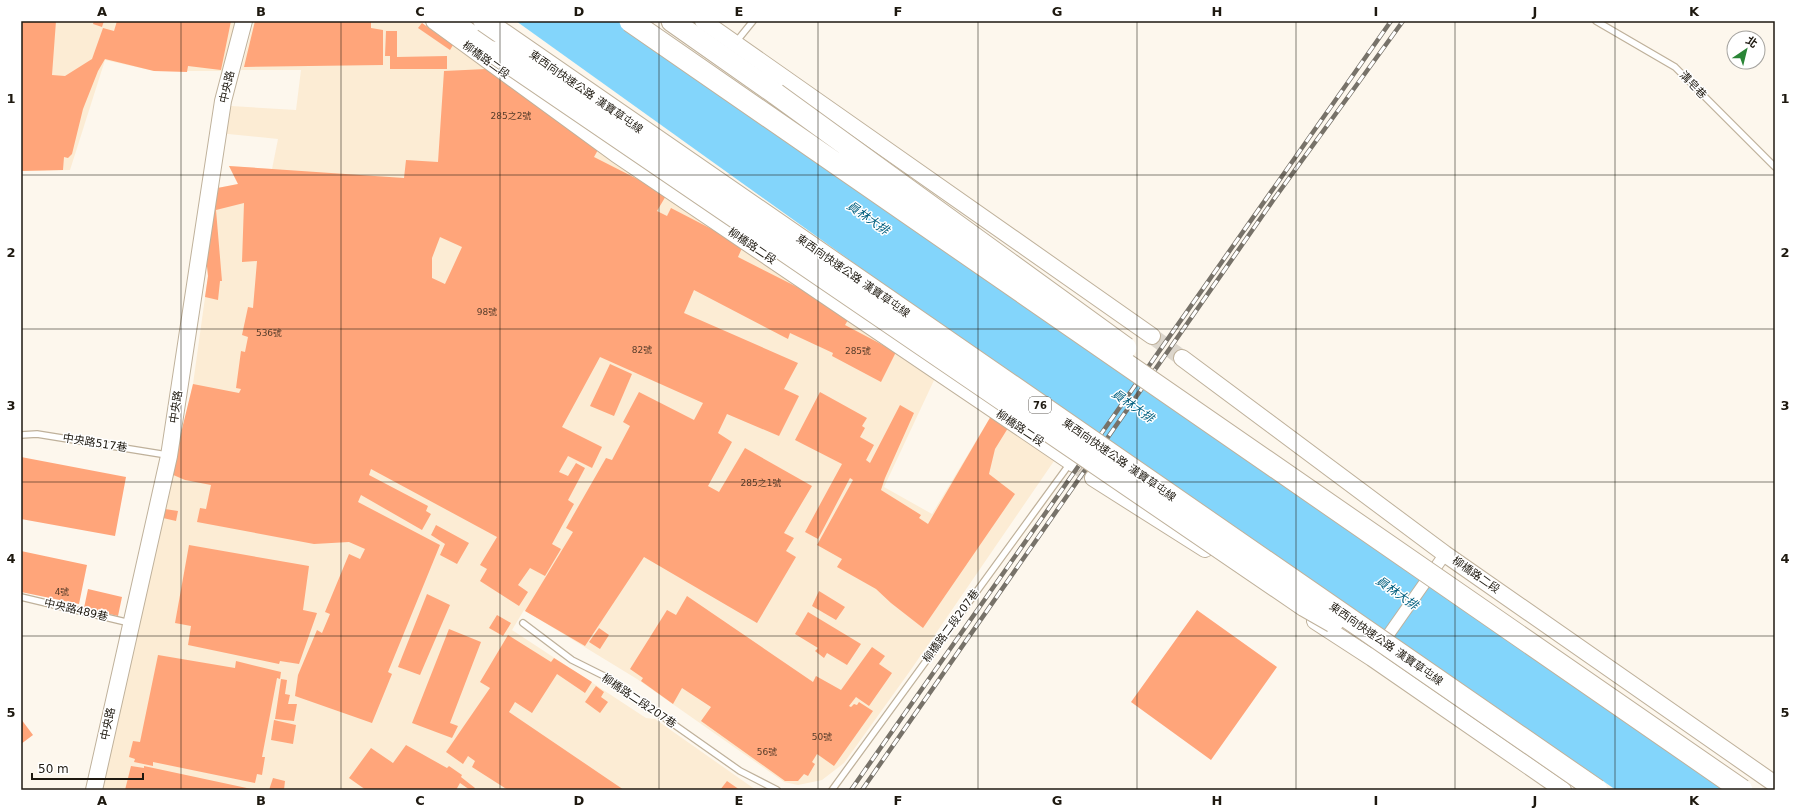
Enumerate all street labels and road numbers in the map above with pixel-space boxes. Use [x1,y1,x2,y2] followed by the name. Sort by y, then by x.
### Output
[460,39,512,81] street label: 柳橋路二段
[527,48,645,136] street label: 東西向快速公路 漢寶草屯線
[217,69,237,105] street label: 中央路
[1677,69,1709,101] street label: 溝皂巷
[726,225,778,267] street label: 柳橋路二段
[794,232,912,320] street label: 東西向快速公路 漢寶草屯線
[167,390,185,424] street label: 中央路
[1029,397,1051,413] road number: 76
[994,407,1046,449] street label: 柳橋路二段
[1060,416,1178,504] street label: 東西向快速公路 漢寶草屯線
[62,431,128,455] street label: 中央路517巷
[1450,554,1502,596] street label: 柳橋路二段
[920,587,982,665] street label: 柳橋路二段207巷
[43,596,109,624] street label: 中央路489巷
[1327,600,1445,688] street label: 東西向快速公路 漢寶草屯線
[599,671,679,731] street label: 柳橋路二段207巷
[98,707,118,741] street label: 中央路

